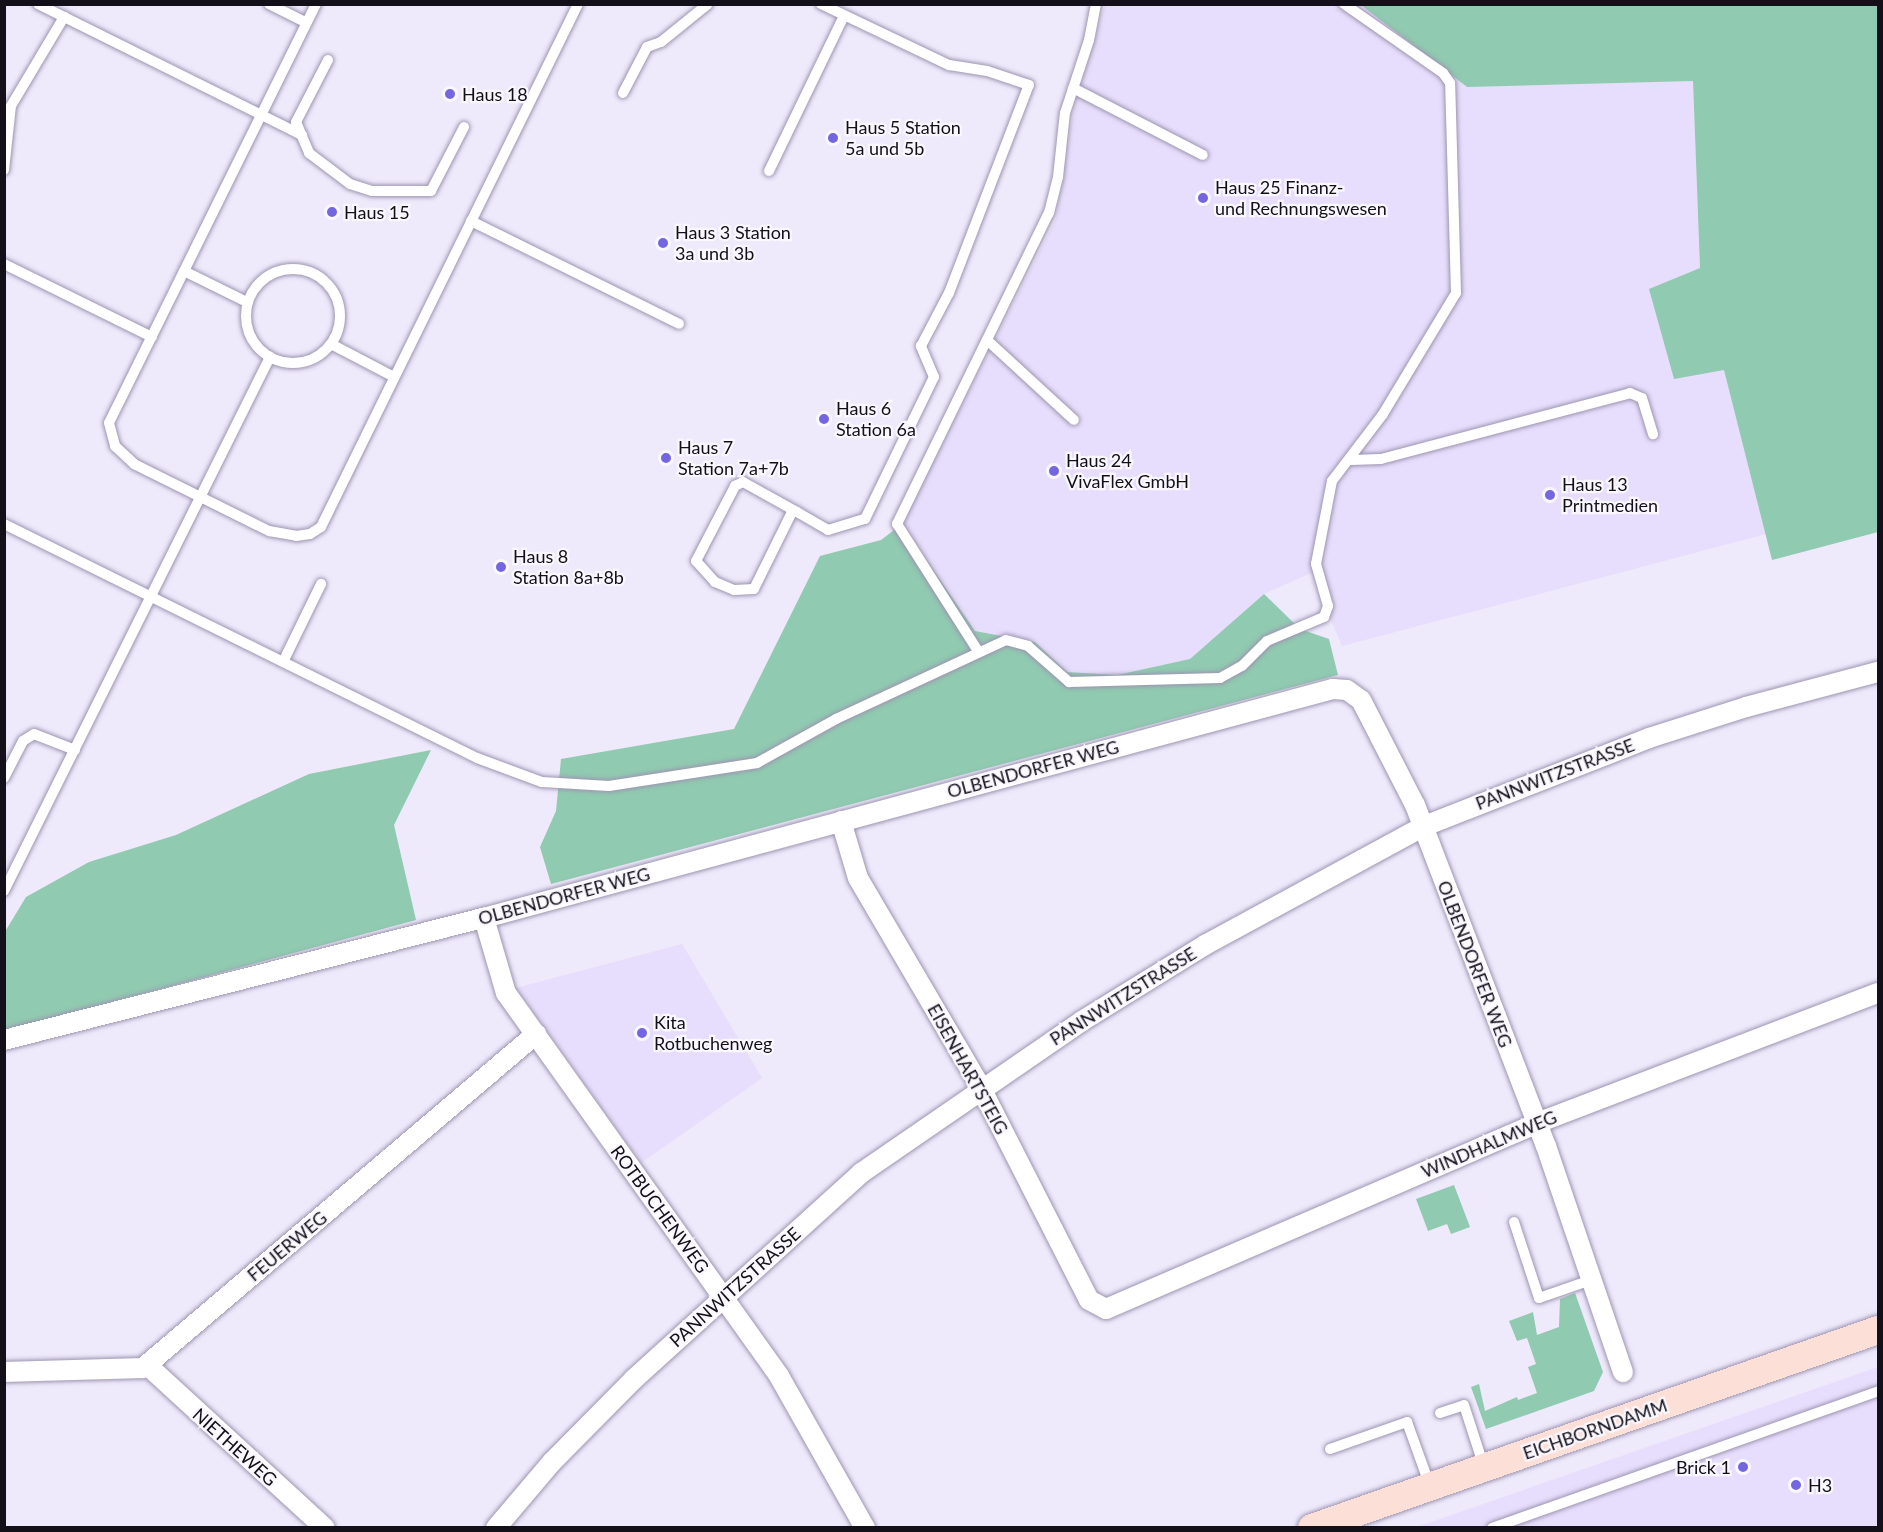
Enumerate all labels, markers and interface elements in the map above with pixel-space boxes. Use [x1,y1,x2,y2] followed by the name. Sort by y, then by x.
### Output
[462,83,528,105] place label: Haus 18
[443,87,457,101] marker: Haus 18
[845,117,961,160] place label: Haus 5 Station 5a und 5b
[826,131,840,145] marker: Haus 5 Station 5a und 5b
[1215,177,1387,219] place label: Haus 25 Finanz- und Rechnungswesen
[1196,191,1210,205] marker: Haus 25 Finanz- und Rechnungswesen
[344,201,410,223] place label: Haus 15
[325,205,339,219] marker: Haus 15
[675,222,791,264] place label: Haus 3 Station 3a und 3b
[656,236,670,250] marker: Haus 3 Station 3a und 3b
[836,398,916,440] place label: Haus 6 Station 6a
[817,412,831,426] marker: Haus 6 Station 6a
[678,437,789,480] place label: Haus 7 Station 7a+7b
[1066,450,1189,492] place label: Haus 24 VivaFlex GmbH
[659,451,673,465] marker: Haus 7 Station 7a+7b
[1047,464,1061,478] marker: Haus 24 VivaFlex GmbH
[1562,474,1658,516] place label: Haus 13 Printmedien
[1543,488,1557,502] marker: Haus 13 Printmedien
[513,546,624,588] place label: Haus 8 Station 8a+8b
[494,560,508,574] marker: Haus 8 Station 8a+8b
[1472,734,1638,814] street label: PANNWITZSTRASSE
[945,736,1121,802] street label: OLBENDORFER WEG
[476,863,652,929] street label: OLBENDORFER WEG
[1433,877,1517,1051] street label: OLBENDORFER WEG
[1046,942,1200,1050] street label: PANNWITZSTRASSE
[923,1000,1013,1138] street label: EISENHARTSTEIG
[654,1012,772,1054] place label: Kita Rotbuchenweg
[635,1026,649,1040] marker: Kita Rotbuchenweg
[1418,1106,1560,1182] street label: WINDHALMWEG
[607,1141,713,1277] street label: ROTBUCHENWEG
[243,1206,331,1286] street label: FEUERWEG
[665,1223,805,1351] street label: PANNWITZSTRASSE
[1520,1394,1670,1464] street label: EICHBORNDAMM
[188,1404,282,1490] street label: NIETHEWEG
[1676,1456,1731,1478] place label: Brick 1
[1736,1460,1750,1474] marker: Brick 1
[1808,1474,1832,1496] place label: H3
[1789,1478,1803,1492] marker: H3

